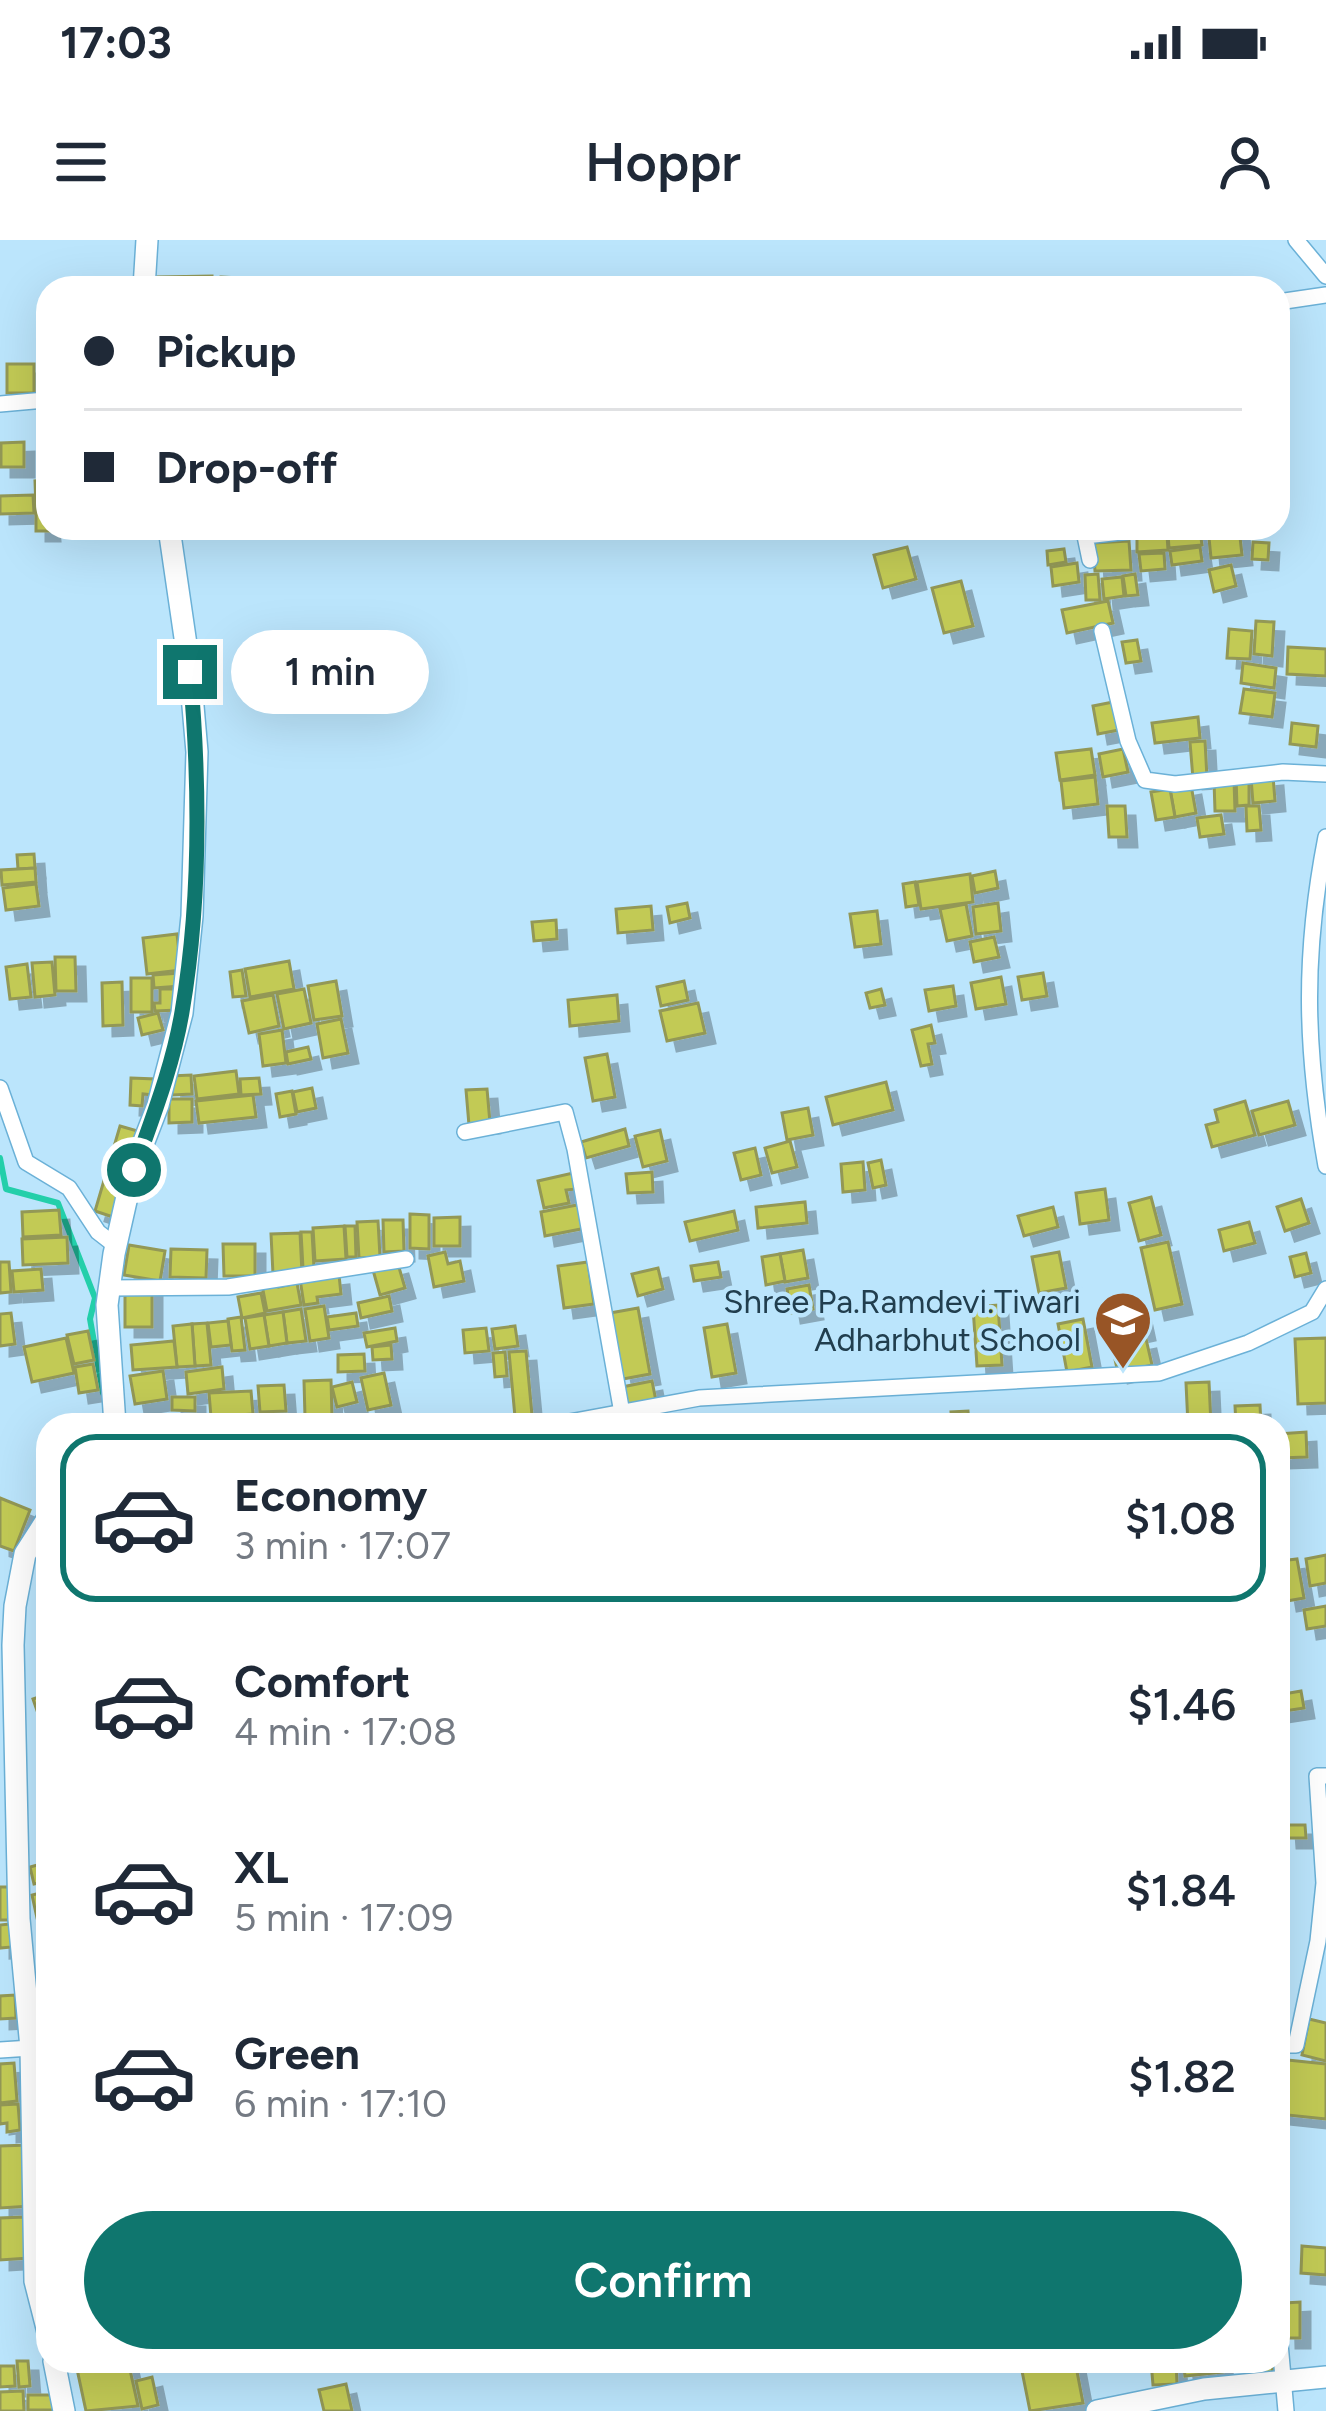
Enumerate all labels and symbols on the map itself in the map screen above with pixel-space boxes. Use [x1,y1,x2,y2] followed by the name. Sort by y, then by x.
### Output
[232,630,430,714] callout: 1 min
[163,645,217,699] route end
[107,1143,161,1197] route start
[723,1282,1081,1359] place label: Shree Pa.Ramdevi.Tiwari Adharbhut School
[1092,1289,1154,1371] school or university icon: Shree Pa.Ramdevi.Tiwari Adharbhut School

